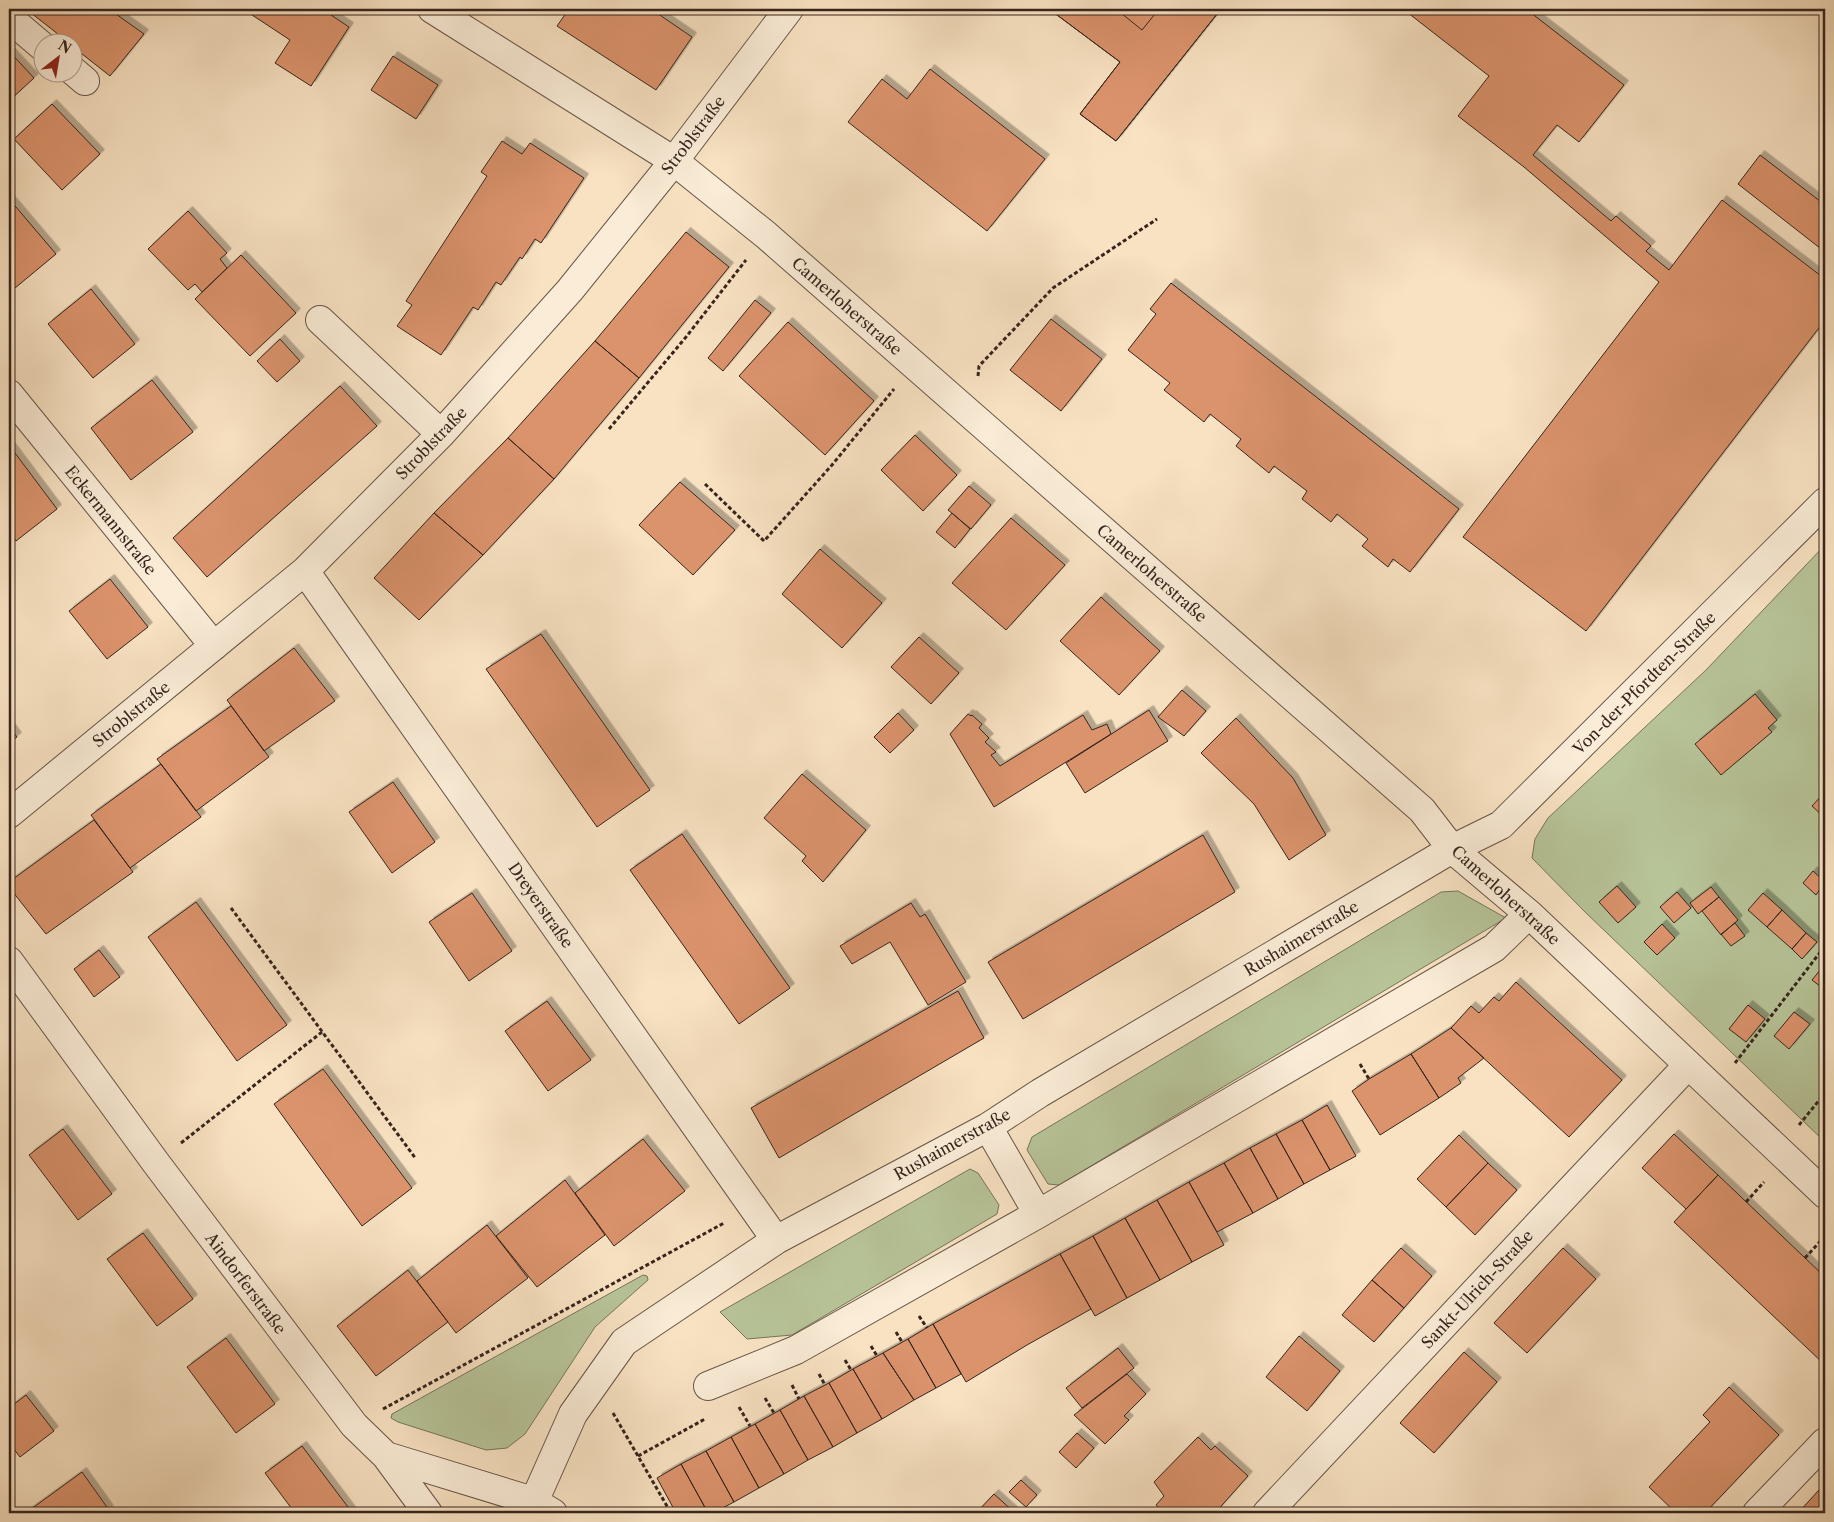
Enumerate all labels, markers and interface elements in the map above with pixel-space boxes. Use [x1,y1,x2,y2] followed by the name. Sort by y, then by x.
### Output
[32,32,82,82] north arrow
[55,36,75,58] text: N
[657,92,729,178] street label: Stroblstraße
[788,253,906,359] street label: Camerloherstraße
[391,402,471,484] street label: Stroblstraße
[61,461,161,579] street label: Eckermannstraße
[1093,520,1211,626] street label: Camerloherstraße
[1568,607,1720,759] street label: Von-der-Pfordten-Straße
[88,677,174,751] street label: Stroblstraße
[1448,841,1564,949] street label: Camerloherstraße
[504,858,578,952] street label: Dreyerstraße
[1240,896,1362,980] street label: Rushaimerstraße
[890,1104,1014,1184] street label: Rushaimerstraße
[1417,1225,1537,1352] street label: Sankt-Ulrich-Straße
[201,1227,291,1338] street label: Aindorferstraße

